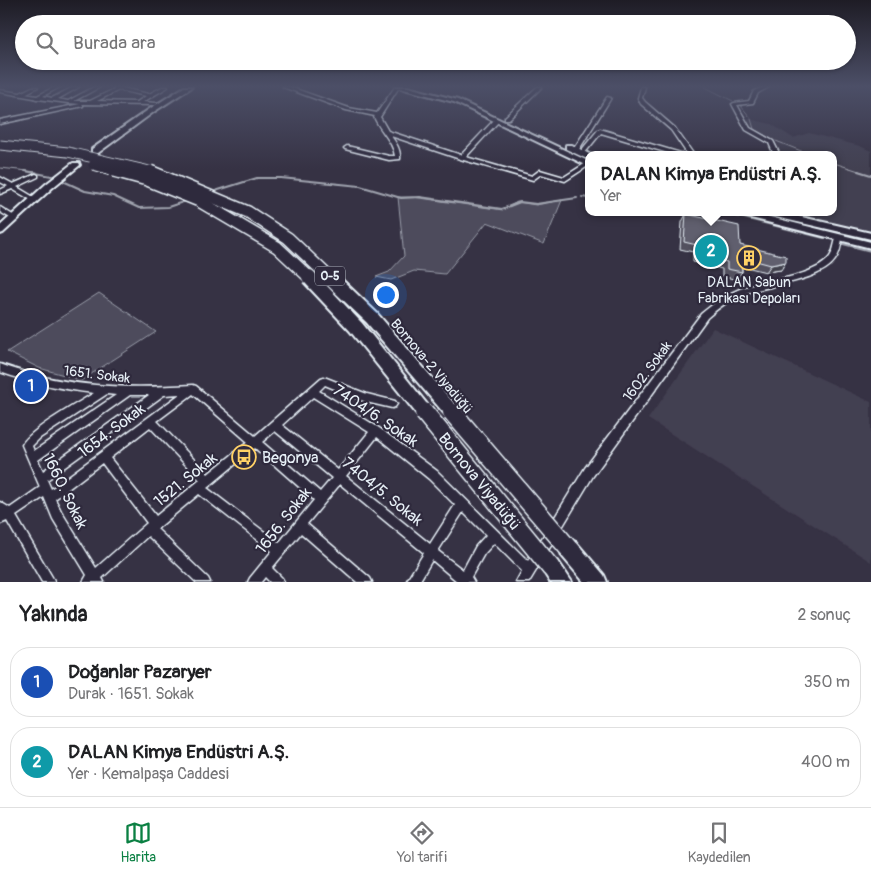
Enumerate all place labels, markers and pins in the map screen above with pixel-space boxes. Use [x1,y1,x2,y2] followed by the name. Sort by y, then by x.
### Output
[695,232,727,270] pin: 2
[736,245,762,271] building icon: DALAN Sabun Fabrikası Depoları
[698,274,801,307] place label: DALAN Sabun Fabrikası Depoları
[15,367,47,405] pin: 1
[231,444,257,470] bus stop icon: Begonya
[262,448,318,468] place label: Begonya

